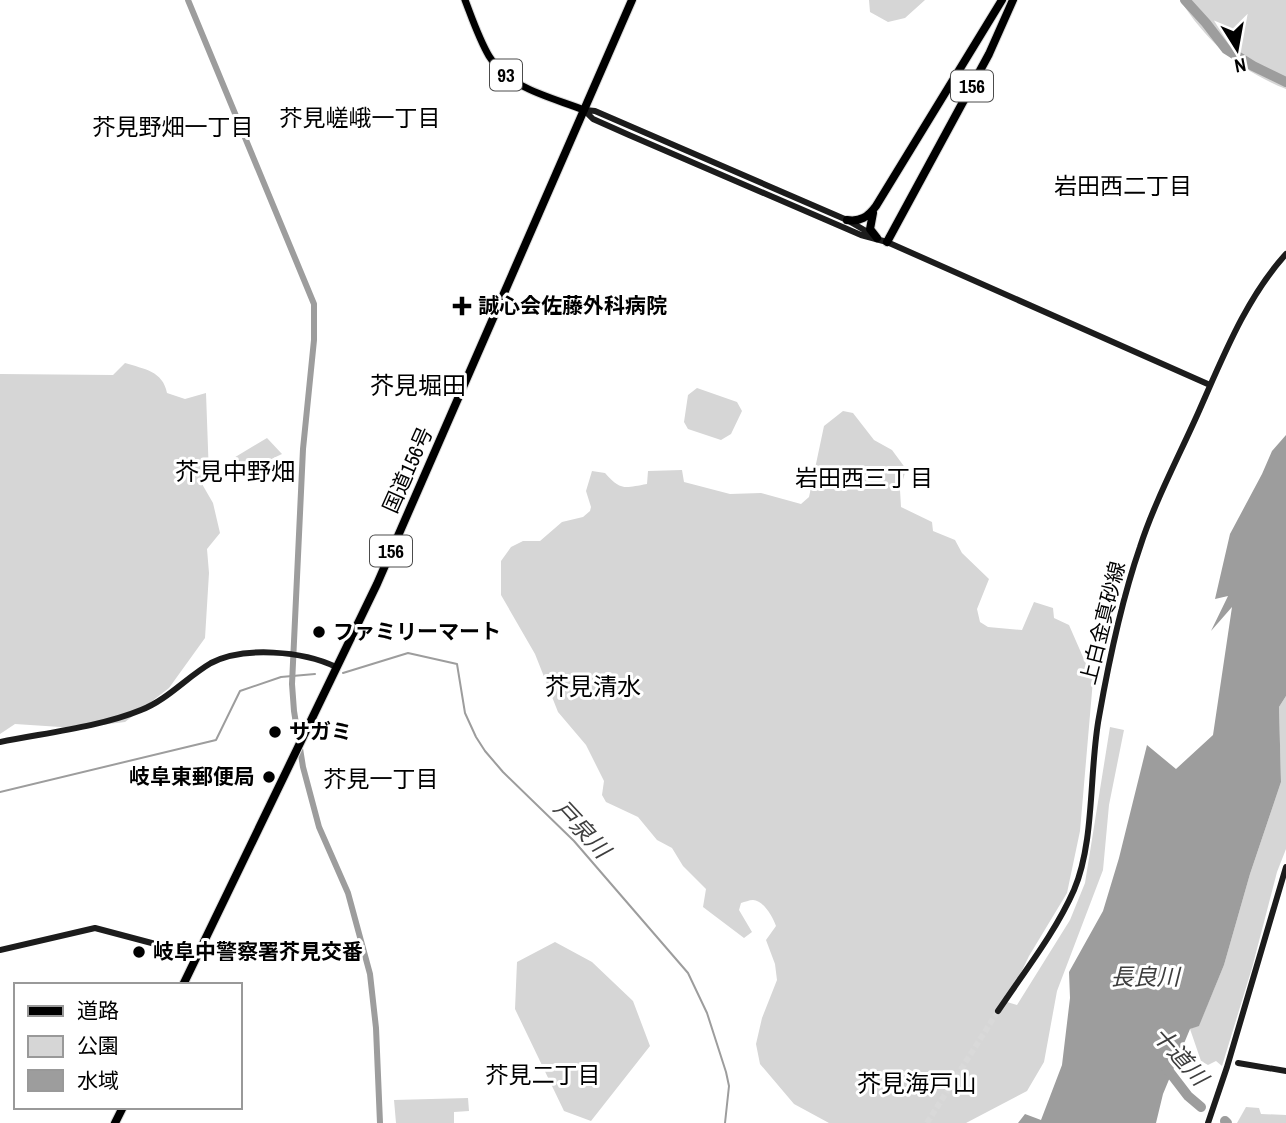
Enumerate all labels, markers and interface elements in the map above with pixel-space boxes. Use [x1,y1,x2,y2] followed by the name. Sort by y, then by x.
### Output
[1202,14,1272,84] north arrow
[1232,52,1248,80] text: N
[490,60,522,90] road number: 93
[951,71,993,102] road number: 156
[280,102,441,133] district label: 芥見嵯峨一丁目
[93,111,254,142] district label: 芥見野畑一丁目
[1054,170,1192,201] district label: 岩田西二丁目
[478,291,667,320] place label: 誠心会佐藤外科病院
[452,296,472,316] marker: 誠心会佐藤外科病院
[370,369,466,401] district label: 芥見堀田
[376,422,439,518] street label: 国道156号
[175,455,295,487] district label: 芥見中野畑
[795,462,933,493] district label: 岩田西三丁目
[370,536,412,566] road number: 156
[1073,558,1132,688] street label: 上白金真砂線
[333,617,501,646] place label: ファミリーマート
[311,624,327,640] marker: ファミリーマート
[545,670,641,702] district label: 芥見清水
[289,717,352,746] place label: サガミ
[267,724,283,740] marker: サガミ
[129,762,255,791] place label: 岐阜東郵便局
[324,763,439,794] district label: 芥見一丁目
[261,769,277,785] marker: 岐阜東郵便局
[548,793,619,867] water label: 戸泉川
[153,937,363,966] place label: 岐阜中警察署芥見交番
[131,944,147,960] marker: 岐阜中警察署芥見交番
[1111,961,1183,992] water label: 長良川
[14,983,242,1109] legend
[77,996,119,1025] text: 道路
[1146,1020,1217,1094] water label: 十道川
[77,1031,119,1060] text: 公園
[486,1059,601,1090] district label: 芥見二丁目
[77,1066,119,1095] text: 水域
[857,1067,977,1099] district label: 芥見海戸山

